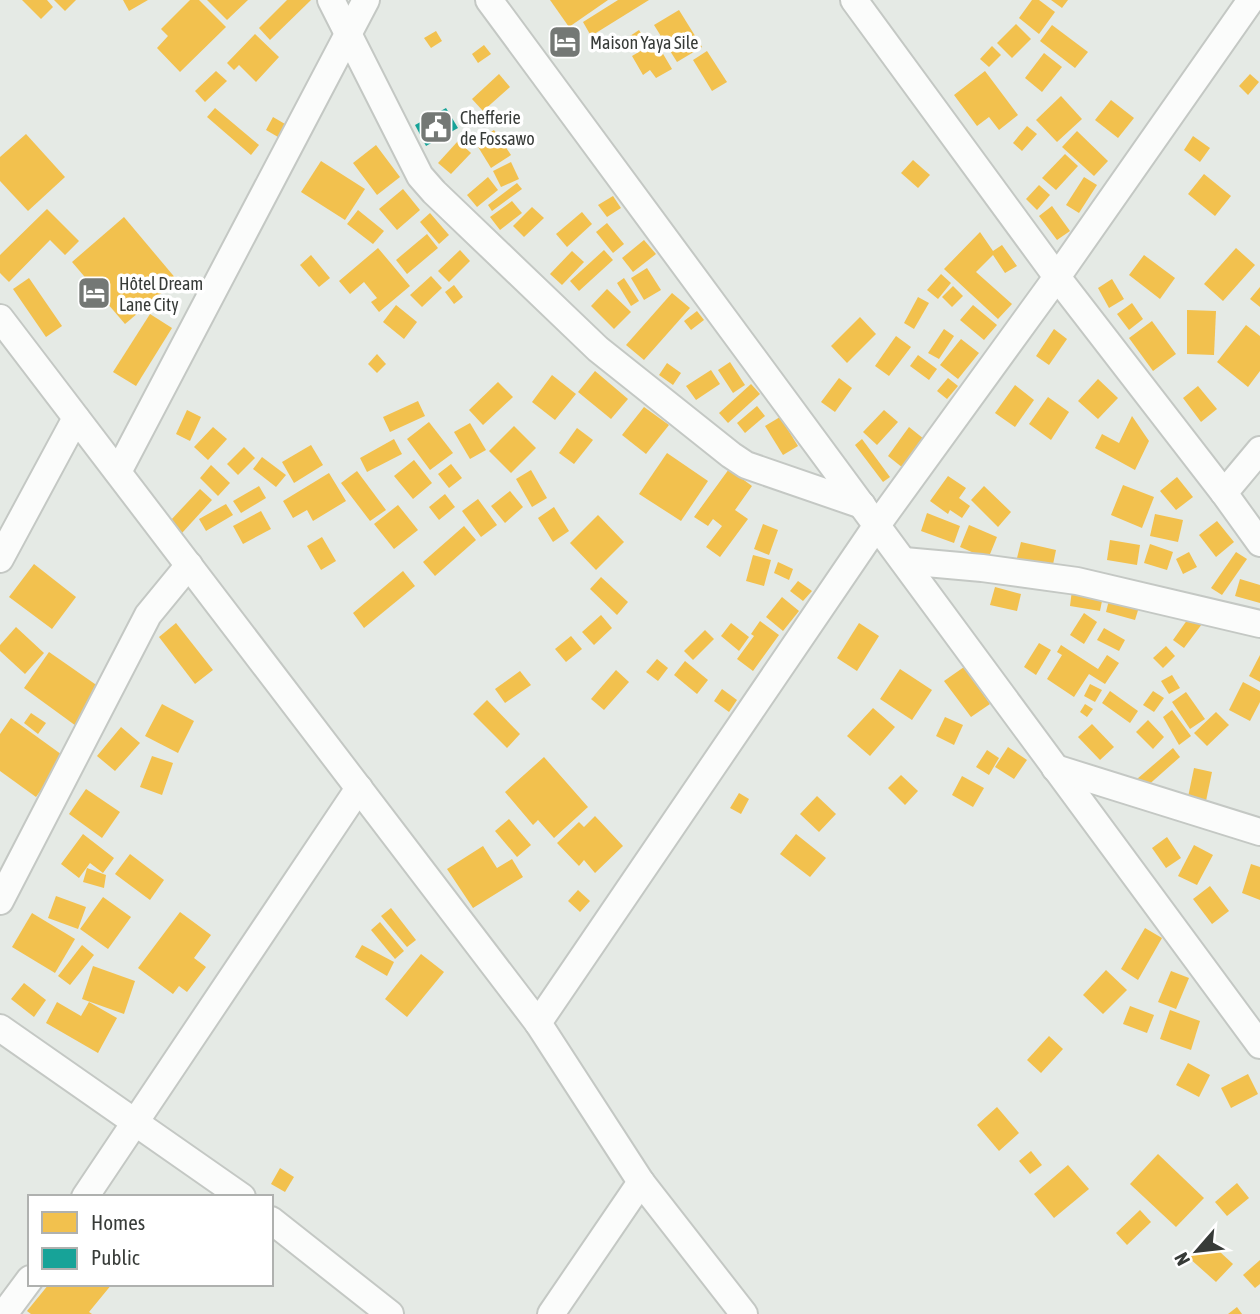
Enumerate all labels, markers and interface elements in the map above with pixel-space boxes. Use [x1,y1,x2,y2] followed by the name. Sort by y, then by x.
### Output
[546,23,584,61] hotel icon: Maison Yaya Sile
[590,32,698,53] place label: Maison Yaya Sile
[460,107,535,149] place label: Chefferie de Fossawo
[417,108,455,146] public building icon: Chefferie de Fossawo
[119,273,203,315] place label: Hôtel Dream Lane City
[75,274,113,312] hotel icon: Hôtel Dream Lane City
[28,1195,273,1286] legend
[91,1210,145,1234] text: Homes
[1162,1216,1232,1286] north arrow
[91,1245,140,1269] text: Public
[1170,1249,1194,1269] text: N

